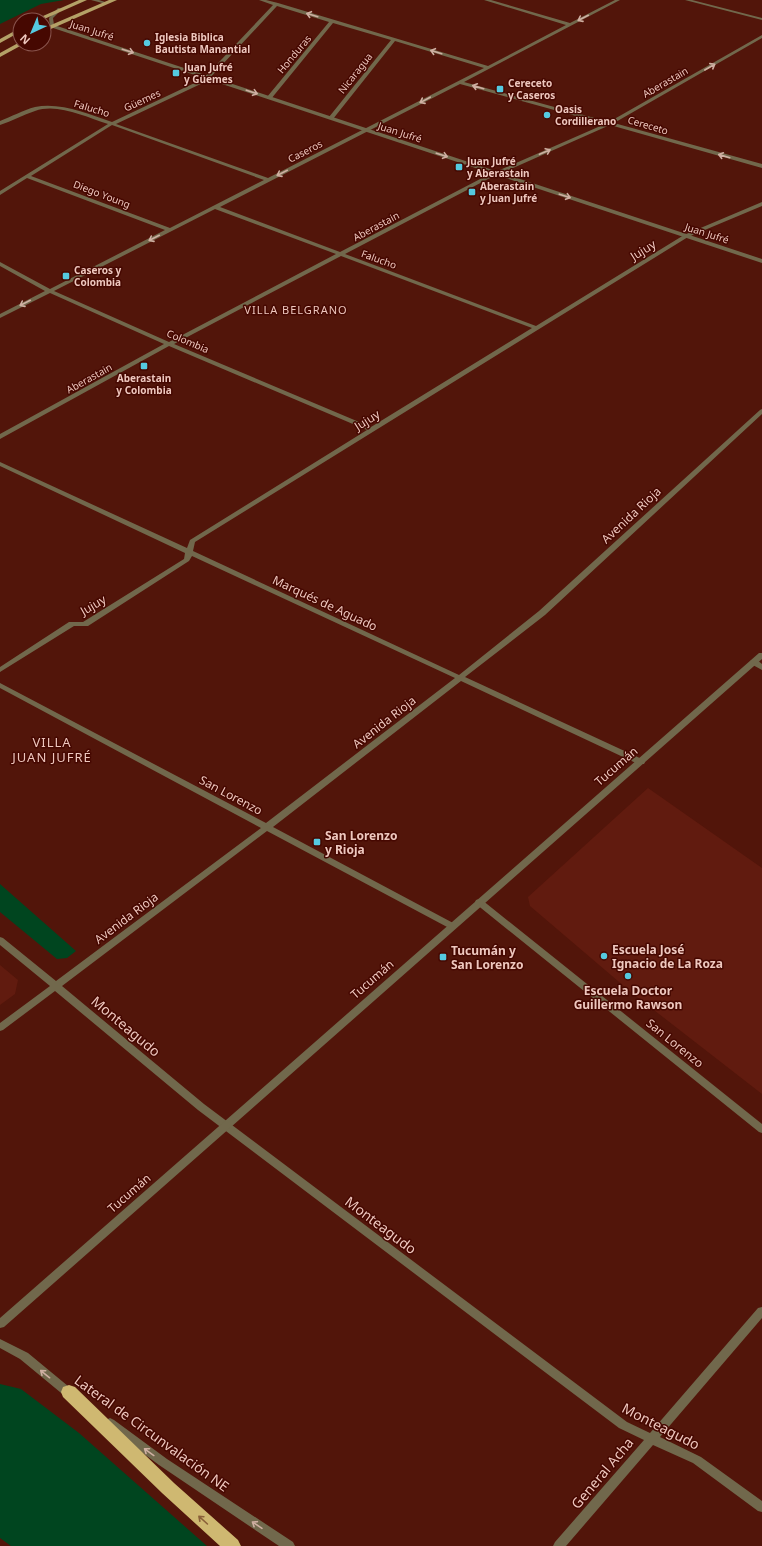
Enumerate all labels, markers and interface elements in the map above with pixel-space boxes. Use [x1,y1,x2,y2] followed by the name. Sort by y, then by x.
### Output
[305,11,318,18] one-way arrow
[12,12,52,52] north arrow
[578,15,590,22] one-way arrow
[67,16,116,44] street label: Juan Jufré
[155,30,250,56] place label: Iglesia Biblica Bautista Manantial
[16,31,33,48] text: N
[274,32,314,76] street label: Honduras
[142,38,152,48] marker: Iglesia Biblica Bautista Manantial
[122,48,135,55] one-way arrow
[430,48,443,55] one-way arrow
[335,50,375,96] street label: Nicaragua
[183,60,233,86] place label: Juan Jufré y Güemes
[704,62,716,70] one-way arrow
[640,63,690,101] street label: Aberastain
[171,68,181,78] marker: Juan Jufré y Güemes
[508,76,555,102] place label: Cereceto y Caseros
[472,83,485,90] one-way arrow
[495,84,505,94] marker: Cereceto y Caseros
[121,85,163,115] street label: Güemes
[245,89,258,96] one-way arrow
[72,96,112,120] street label: Falucho
[419,96,431,104] one-way arrow
[555,102,616,128] place label: Oasis Cordillerano
[542,110,552,120] marker: Oasis Cordillerano
[626,113,670,137] street label: Cereceto
[375,118,424,146] street label: Juan Jufré
[285,136,325,166] street label: Caseros
[539,148,551,155] one-way arrow
[718,151,731,159] one-way arrow
[435,152,448,159] one-way arrow
[466,154,530,180] place label: Juan Jufré y Aberastain
[454,162,464,172] marker: Juan Jufré y Aberastain
[276,170,288,177] one-way arrow
[71,177,133,211] street label: Diego Young
[480,179,537,205] place label: Aberastain y Juan Jufré
[467,187,477,197] marker: Aberastain y Juan Jufré
[558,193,571,200] one-way arrow
[350,208,402,244] street label: Aberastain
[682,219,731,247] street label: Juan Jufré
[148,235,160,243] one-way arrow
[626,235,660,265] street label: Jujuy
[359,246,399,272] street label: Falucho
[74,263,122,289] place label: Caseros y Colombia
[61,271,71,281] marker: Caseros y Colombia
[20,300,32,308] one-way arrow
[244,302,348,317] district label: VILLA BELGRANO
[165,326,211,356] street label: Colombia
[64,360,114,396] street label: Aberastain
[139,361,149,371] marker: Aberastain y Colombia
[116,371,172,397] place label: Aberastain y Colombia
[350,405,384,435] street label: Jujuy
[597,483,665,547] street label: Avenida Rioja
[270,571,380,635] street label: Marqués de Aguado
[76,590,110,620] street label: Jujuy
[349,692,419,752] street label: Avenida Rioja
[10,733,92,766] district label: VILLA JUAN JUFRÉ
[591,743,641,789] street label: Tucumán
[196,771,266,819] street label: San Lorenzo
[325,827,397,858] place label: San Lorenzo y Rioja
[312,837,322,847] marker: San Lorenzo y Rioja
[91,888,161,948] street label: Avenida Rioja
[612,941,723,972] place label: Escuela José Ignacio de La Roza
[451,942,523,973] place label: Tucumán y San Lorenzo
[599,951,609,961] marker: Escuela José Ignacio de La Roza
[438,952,448,962] marker: Tucumán y San Lorenzo
[347,956,397,1002] street label: Tucumán
[623,971,633,981] marker: Escuela Doctor Guillermo Rawson
[574,982,682,1013] place label: Escuela Doctor Guillermo Rawson
[87,991,165,1061] street label: Monteagudo
[643,1015,707,1071] street label: San Lorenzo
[104,1170,154,1216] street label: Tucumán
[341,1192,421,1258] street label: Monteagudo
[40,1369,51,1378] one-way arrow
[71,1370,233,1496] street label: Lateral de Circunvalación NE
[619,1398,703,1454] street label: Monteagudo
[567,1433,637,1513] street label: General Acha
[144,1448,155,1456] one-way arrow
[198,1515,208,1525] one-way arrow
[251,1521,262,1529] one-way arrow

